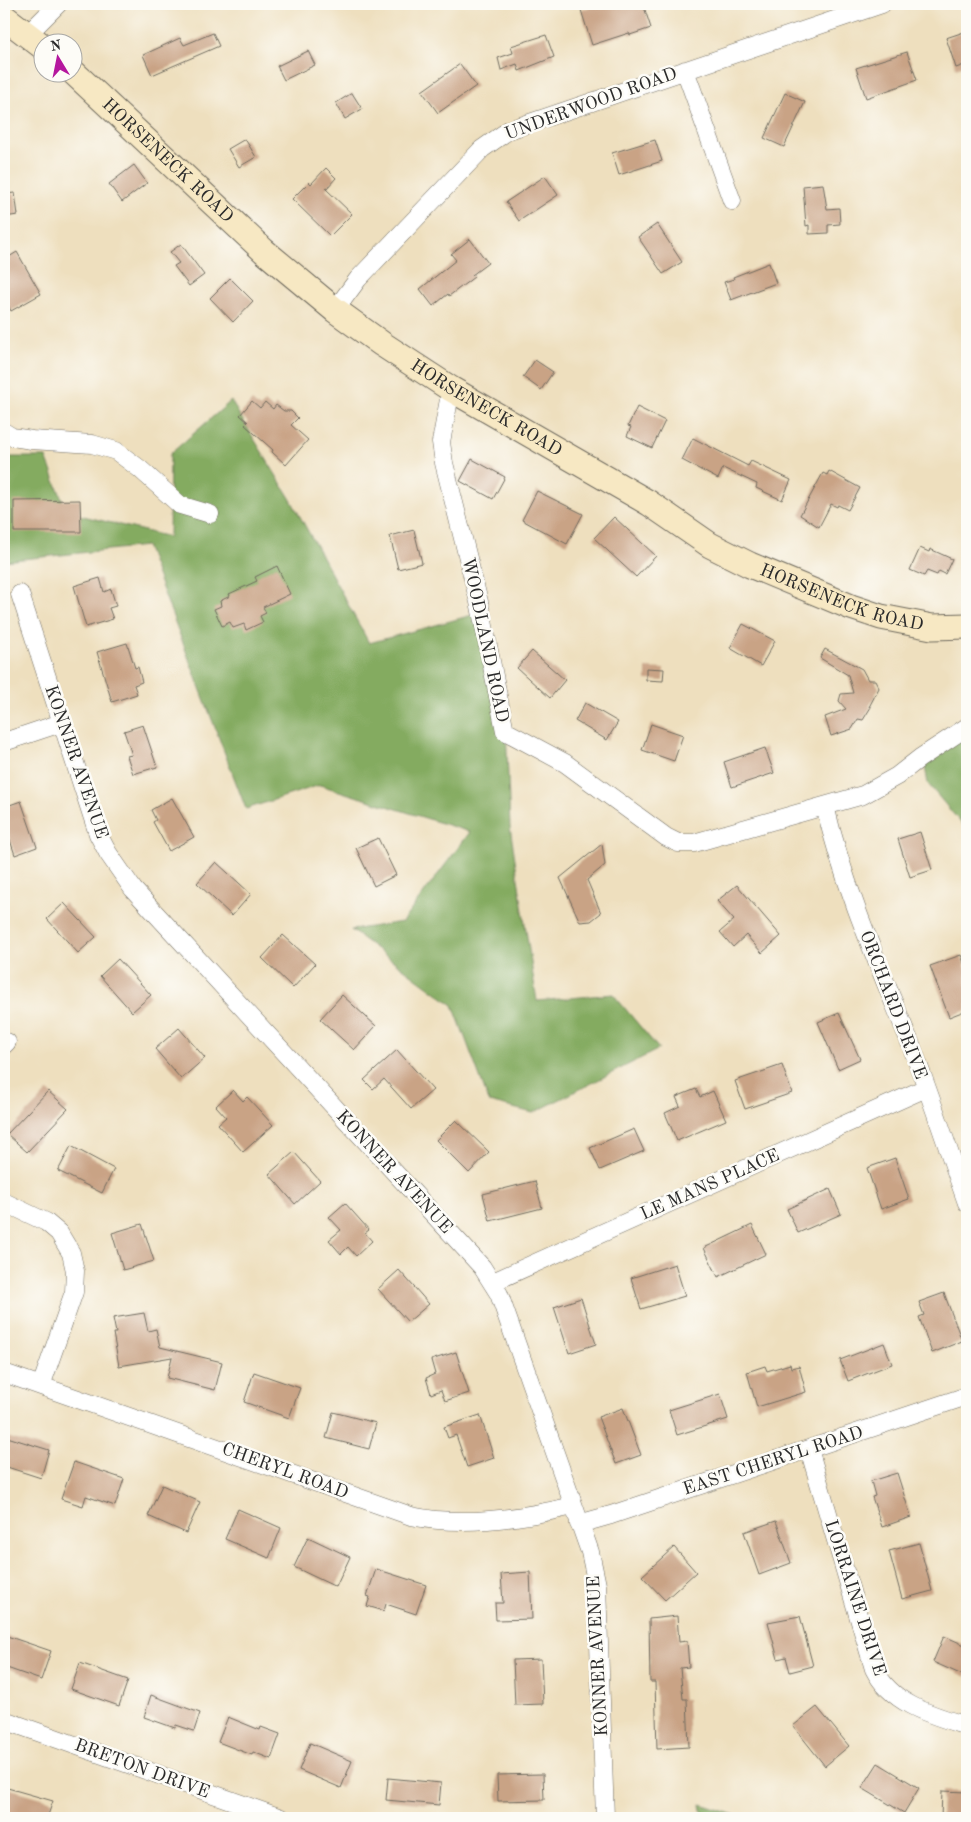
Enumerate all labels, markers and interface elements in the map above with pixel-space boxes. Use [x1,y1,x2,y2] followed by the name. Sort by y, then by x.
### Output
[32,32,82,82] north arrow
[49,38,63,54] text: N
[502,64,680,144] street label: UNDERWOOD ROAD
[98,95,237,226] street label: HORSENECK ROAD
[407,356,565,460] street label: HORSENECK ROAD
[459,556,511,724] street label: WOODLAND ROAD
[757,561,925,634] street label: HORSENECK ROAD
[41,683,111,841] street label: KONNER AVENUE
[856,928,930,1082] street label: ORCHARD DRIVE
[333,1107,455,1237] street label: KONNER AVENUE
[638,1146,782,1224] street label: LE MANS PLACE
[681,1423,865,1499] street label: EAST CHERYL ROAD
[219,1440,351,1502] street label: CHERYL ROAD
[821,1518,889,1678] street label: LORRAINE DRIVE
[585,1575,611,1737] street label: KONNER AVENUE
[72,1736,212,1802] street label: BRETON DRIVE

